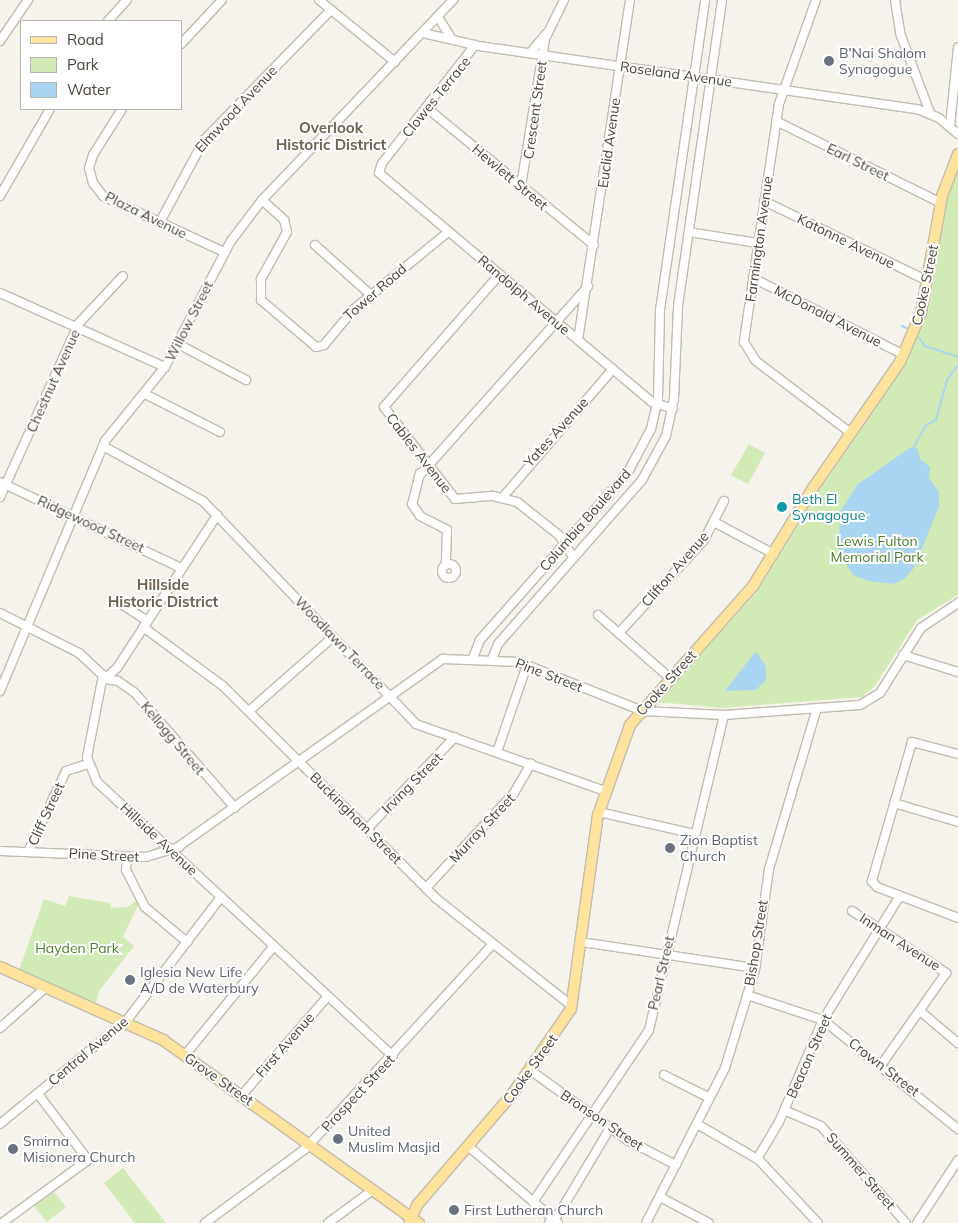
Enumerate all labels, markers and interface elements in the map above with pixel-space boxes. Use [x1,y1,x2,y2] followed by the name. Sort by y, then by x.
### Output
[20,20,182,110] legend
[67,30,104,49] text: Road
[839,45,926,78] place label: B'Nai Shalom Synagogue
[398,53,474,141] street label: Clowes Terrace
[67,55,99,74] text: Park
[823,55,835,67] marker: B'Nai Shalom Synagogue
[619,58,733,90] street label: Roseland Avenue
[520,60,550,160] street label: Crescent Street
[191,62,281,156] street label: Elmwood Avenue
[67,80,111,99] text: Water
[594,97,624,189] street label: Euclid Avenue
[276,118,386,153] district label: Overlook Historic District
[824,140,892,184] street label: Earl Street
[469,141,551,213] street label: Hewlett Street
[742,175,776,303] street label: Farmington Avenue
[102,188,190,242] street label: Plaza Avenue
[794,210,898,272] street label: Katonne Avenue
[908,243,942,327] street label: Cooke Street
[475,252,573,338] street label: Randolph Avenue
[340,260,410,324] street label: Tower Road
[162,278,216,364] street label: Willow Street
[772,282,884,350] street label: McDonald Avenue
[23,327,83,435] street label: Chestnut Avenue
[520,394,592,470] street label: Yates Avenue
[383,410,455,496] street label: Cables Avenue
[536,465,634,575] street label: Columbia Boulevard
[792,491,865,524] place label: Beth El Synagogue
[35,492,147,556] street label: Ridgewood Street
[776,501,788,513] marker: Beth El Synagogue
[638,528,712,610] street label: Clifton Avenue
[830,533,924,566] park label: Lewis Fulton Memorial Park
[108,575,218,610] district label: Hillside Historic District
[291,593,389,693] street label: Woodlawn Terrace
[632,647,700,719] street label: Cooke Street
[513,655,585,695] street label: Pine Street
[138,698,208,778] street label: Kellogg Street
[378,749,446,817] street label: Irving Street
[307,769,405,867] street label: Buckingham Street
[24,780,68,848] street label: Cliff Street
[446,790,518,866] street label: Murray Street
[117,799,201,879] street label: Hillside Avenue
[680,832,758,864] place label: Zion Baptist Church
[664,842,676,854] marker: Zion Baptist Church
[68,845,140,865] street label: Pine Street
[741,899,771,987] street label: Bishop Street
[856,910,944,974] street label: Inman Avenue
[644,934,678,1012] street label: Pearl Street
[35,940,119,956] park label: Hayden Park
[140,964,259,996] place label: Iglesia New Life A/D de Waterbury
[124,974,136,986] marker: Iglesia New Life A/D de Waterbury
[252,1009,318,1081] street label: First Avenue
[783,1011,835,1101] street label: Beacon Street
[45,1013,131,1089] street label: Central Avenue
[499,1031,561,1107] street label: Cooke Street
[845,1034,923,1100] street label: Crown Street
[181,1049,257,1109] street label: Grove Street
[318,1051,398,1135] street label: Prospect Street
[557,1086,647,1154] street label: Bronson Street
[348,1123,440,1156] place label: United Muslim Masjid
[823,1129,899,1213] street label: Summer Street
[23,1133,135,1166] place label: Smirna Misionera Church
[332,1133,344,1145] marker: United Muslim Masjid
[7,1143,19,1155] marker: Smirna Misionera Church
[464,1202,603,1218] place label: First Lutheran Church
[448,1204,460,1216] marker: First Lutheran Church

